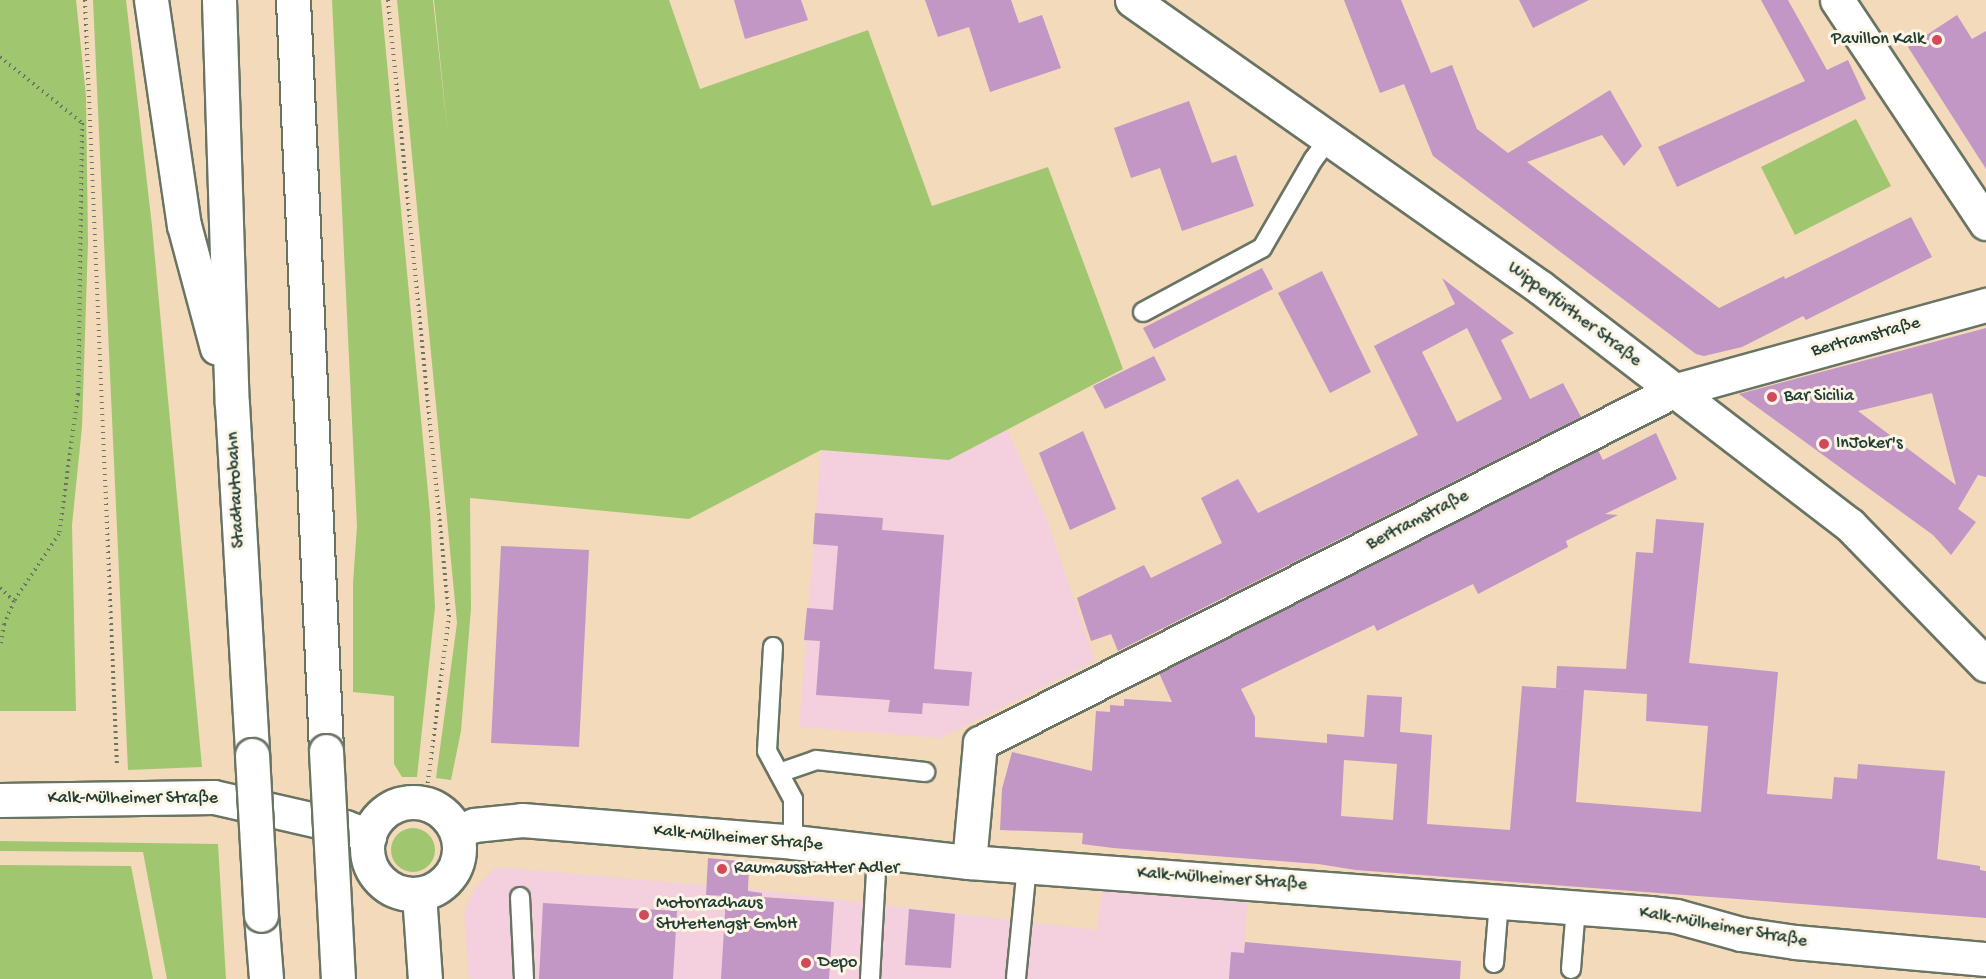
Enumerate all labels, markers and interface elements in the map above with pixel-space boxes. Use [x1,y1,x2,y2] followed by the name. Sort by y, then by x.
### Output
[1831,29,1925,51] place label: Pavillon Kalk
[1930,33,1944,47] marker: Pavillon Kalk
[1503,258,1645,372] street label: Wipperfürther Straße
[1809,313,1923,363] street label: Bertramstraße
[1784,386,1854,408] place label: Bar Sicilia
[1765,390,1779,404] marker: Bar Sicilia
[223,431,251,549] street label: Stadtautobahn
[1836,433,1903,455] place label: InJoker's
[1817,437,1831,451] marker: InJoker's
[1363,486,1473,556] street label: Bertramstraße
[48,788,218,810] street label: Kalk-Mülheimer Straße
[652,821,824,857] street label: Kalk-Mülheimer Straße
[734,858,899,880] place label: Raumausstatter Adler
[715,862,729,876] marker: Raumausstatter Adler
[1136,863,1308,897] street label: Kalk-Mülheimer Straße
[656,894,797,936] place label: Motorradhaus StuteHengst GmbH
[1637,903,1809,953] street label: Kalk-Mülheimer Straße
[637,908,651,922] marker: Motorradhaus StuteHengst GmbH
[818,952,857,974] place label: Depo
[799,956,813,970] marker: Depo

